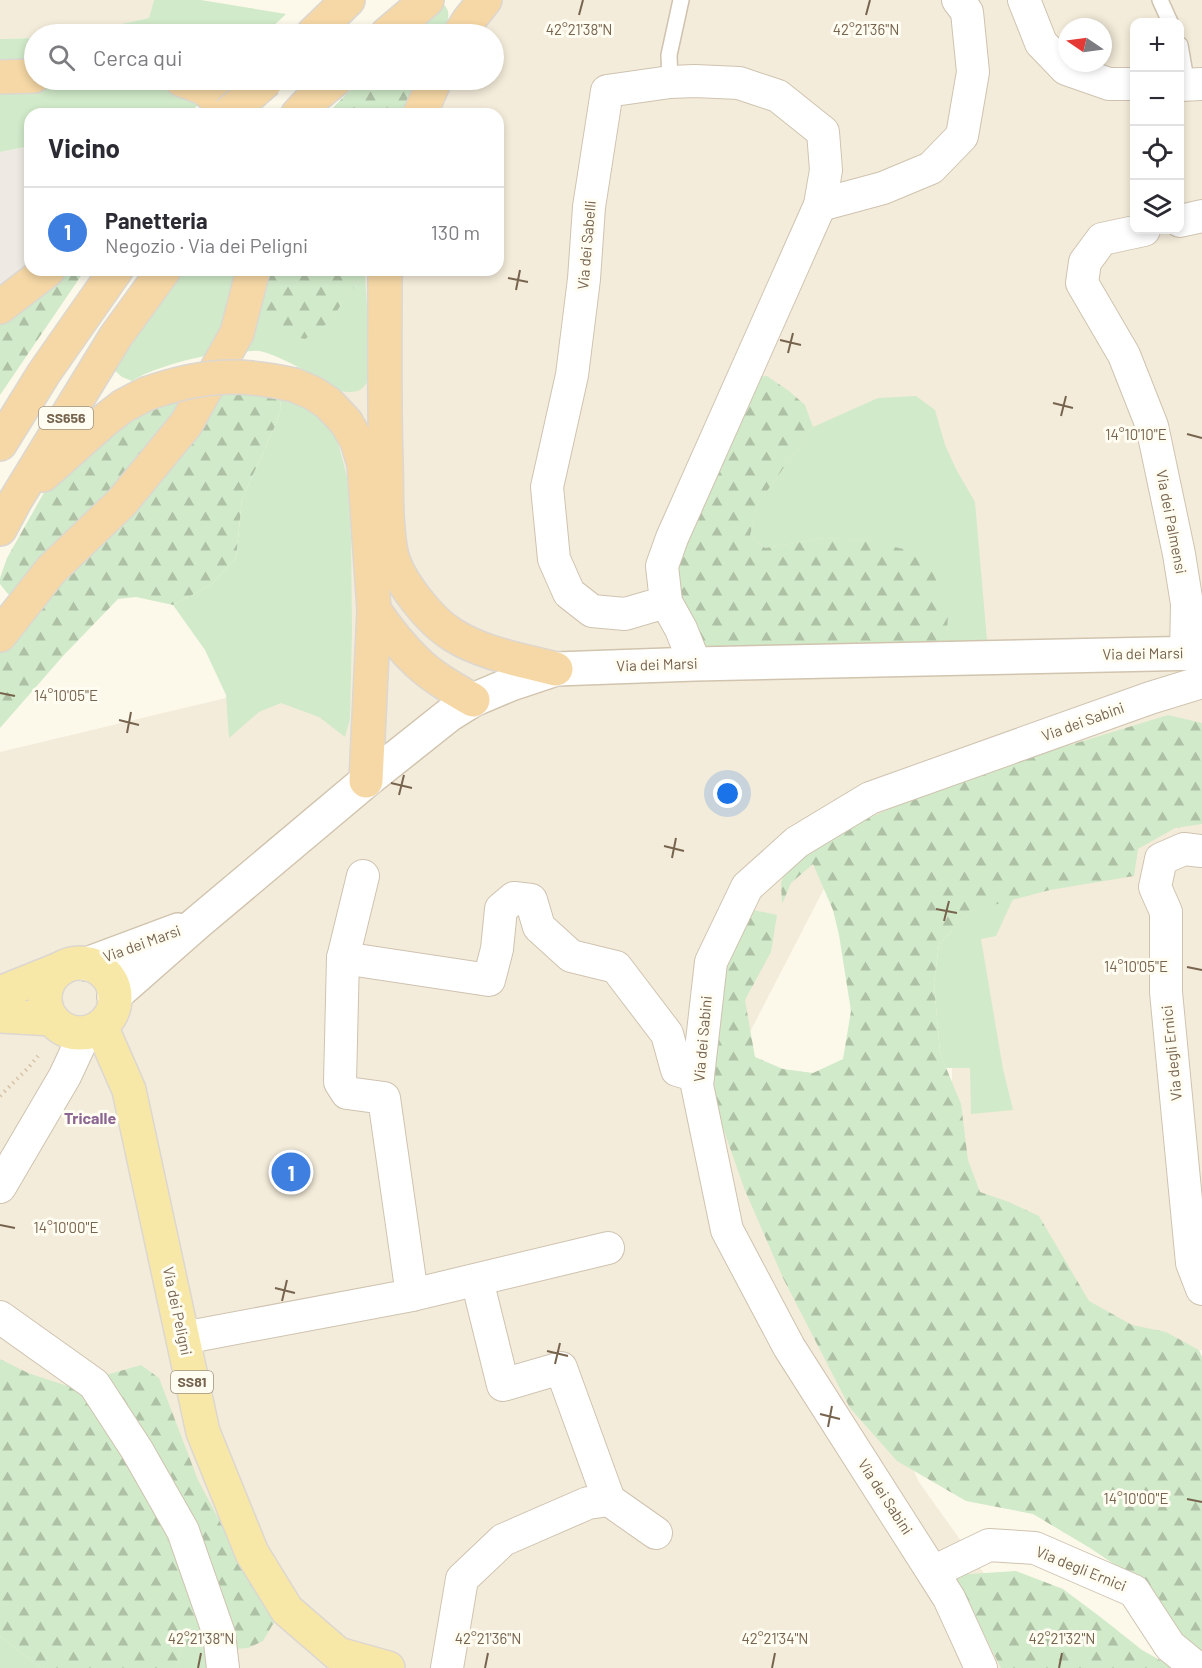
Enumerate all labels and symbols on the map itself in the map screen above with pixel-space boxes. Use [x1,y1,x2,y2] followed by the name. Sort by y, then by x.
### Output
[1058,18,1112,72] north arrow
[546,20,612,38] text: 42°21'38"N
[833,20,899,38] text: 42°21'36"N
[573,200,599,290] street label: Via dei Sabelli
[39,407,93,429] road number: SS656
[1105,425,1167,443] text: 14°10'10"E
[1153,468,1191,575] street label: Via dei Palmensi
[1102,643,1184,663] street label: Via dei Marsi
[616,654,698,674] street label: Via dei Marsi
[34,686,98,704] text: 14°10'05"E
[1039,698,1126,744] street label: Via dei Sabini
[713,779,742,808] your location
[100,921,183,965] street label: Via dei Marsi
[1104,957,1168,975] text: 14°10'05"E
[689,995,715,1083] street label: Via dei Sabini
[1157,1004,1185,1102] street label: Via degli Ernici
[64,1108,116,1127] district label: Tricalle
[272,1150,310,1194] pin: 1
[34,1218,98,1236] text: 14°10'00"E
[160,1265,196,1357] street label: Via dei Peligni
[171,1371,213,1393] road number: SS81
[855,1455,917,1538] street label: Via dei Sabini
[1104,1489,1168,1507] text: 14°10'00"E
[1034,1542,1129,1594] street label: Via degli Ernici
[168,1629,234,1647] text: 42°21'38"N
[455,1629,521,1647] text: 42°21'36"N
[742,1629,808,1647] text: 42°21'34"N
[1029,1629,1095,1647] text: 42°21'32"N

